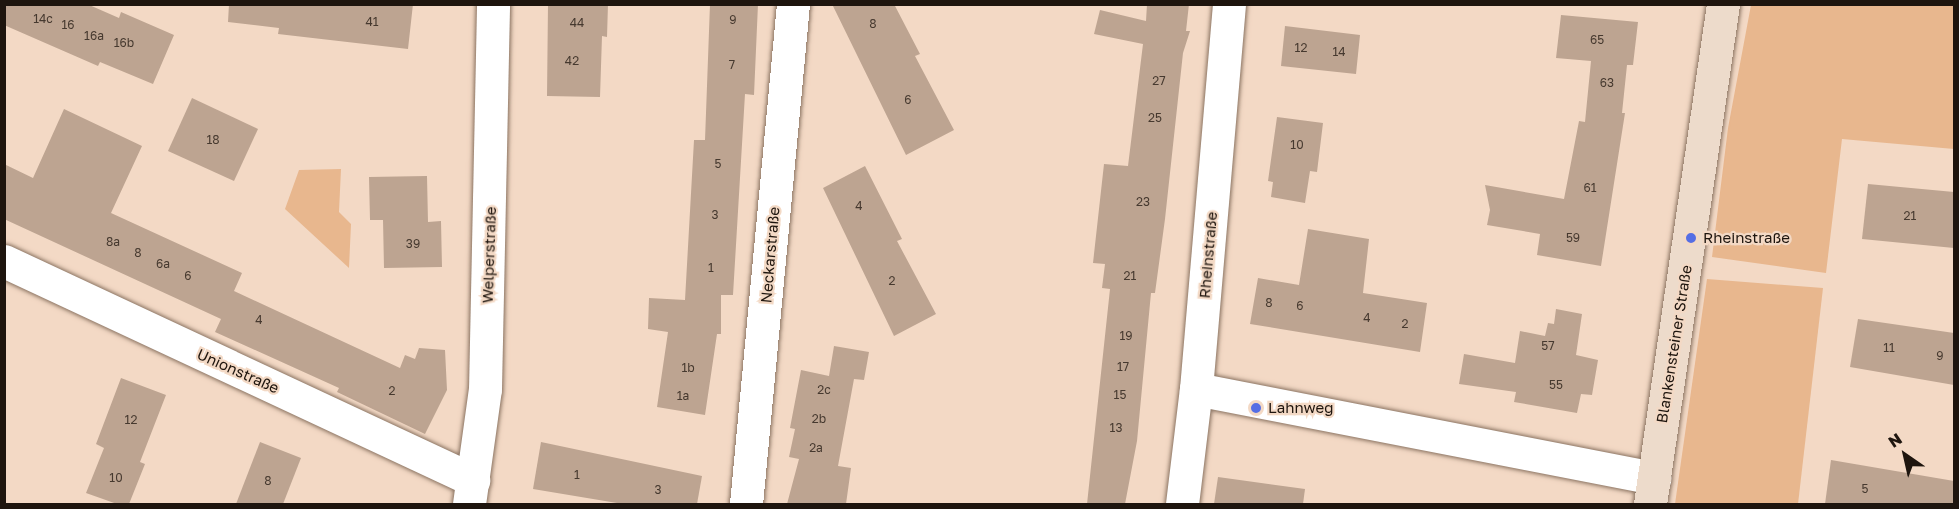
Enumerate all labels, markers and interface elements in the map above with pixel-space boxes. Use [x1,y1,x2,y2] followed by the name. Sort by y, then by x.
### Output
[33,12,53,26] house number: 14c
[729,13,737,27] house number: 9
[365,15,379,29] house number: 41
[570,16,584,30] house number: 44
[869,17,877,31] house number: 8
[61,18,75,32] house number: 16
[84,29,104,43] house number: 16a
[1590,33,1604,47] house number: 65
[114,36,134,50] house number: 16b
[1295,41,1307,55] house number: 12
[1332,45,1346,59] house number: 14
[565,54,579,68] house number: 42
[729,58,735,72] house number: 7
[1152,74,1166,88] house number: 27
[1600,76,1614,90] house number: 63
[904,93,912,107] house number: 6
[1148,111,1162,125] house number: 25
[206,133,220,147] house number: 18
[1290,138,1304,152] house number: 10
[715,157,721,171] house number: 5
[1583,181,1597,195] house number: 61
[1136,195,1150,209] house number: 23
[855,199,863,213] house number: 4
[478,206,500,304] street label: Welperstraße
[757,206,783,304] street label: Neckarstraße
[711,208,719,222] house number: 3
[1904,209,1916,223] house number: 21
[1195,211,1221,299] street label: Rheinstraße
[1703,229,1790,247] place label: Rheinstraße
[1566,231,1580,245] house number: 59
[1684,231,1698,245] marker: Rheinstraße
[106,235,120,249] house number: 8a
[406,237,420,251] house number: 39
[134,246,142,260] house number: 8
[156,257,170,271] house number: 6a
[708,261,714,275] house number: 1
[1653,264,1695,424] street label: Blankensteiner Straße
[184,269,192,283] house number: 6
[1124,269,1136,283] house number: 21
[889,274,895,288] house number: 2
[1265,296,1273,310] house number: 8
[1296,299,1304,313] house number: 6
[1363,311,1371,325] house number: 4
[255,313,263,327] house number: 4
[1402,317,1408,331] house number: 2
[1119,329,1133,343] house number: 19
[1541,339,1555,353] house number: 57
[1883,341,1895,355] house number: 11
[194,345,282,397] street label: Unionstraße
[1936,349,1944,363] house number: 9
[1117,360,1129,374] house number: 17
[681,361,695,375] house number: 1b
[1549,378,1563,392] house number: 55
[817,383,831,397] house number: 2c
[389,384,395,398] house number: 2
[1114,388,1126,402] house number: 15
[677,389,689,403] house number: 1a
[1268,399,1333,417] place label: Lahnweg
[1249,401,1263,415] marker: Lahnweg
[812,412,826,426] house number: 2b
[125,413,137,427] house number: 12
[1110,421,1122,435] house number: 13
[1875,425,1935,485] north arrow
[1884,428,1906,452] text: N
[809,441,823,455] house number: 2a
[574,468,580,482] house number: 1
[109,471,123,485] house number: 10
[264,474,272,488] house number: 8
[1862,482,1868,496] house number: 5
[654,483,662,497] house number: 3

